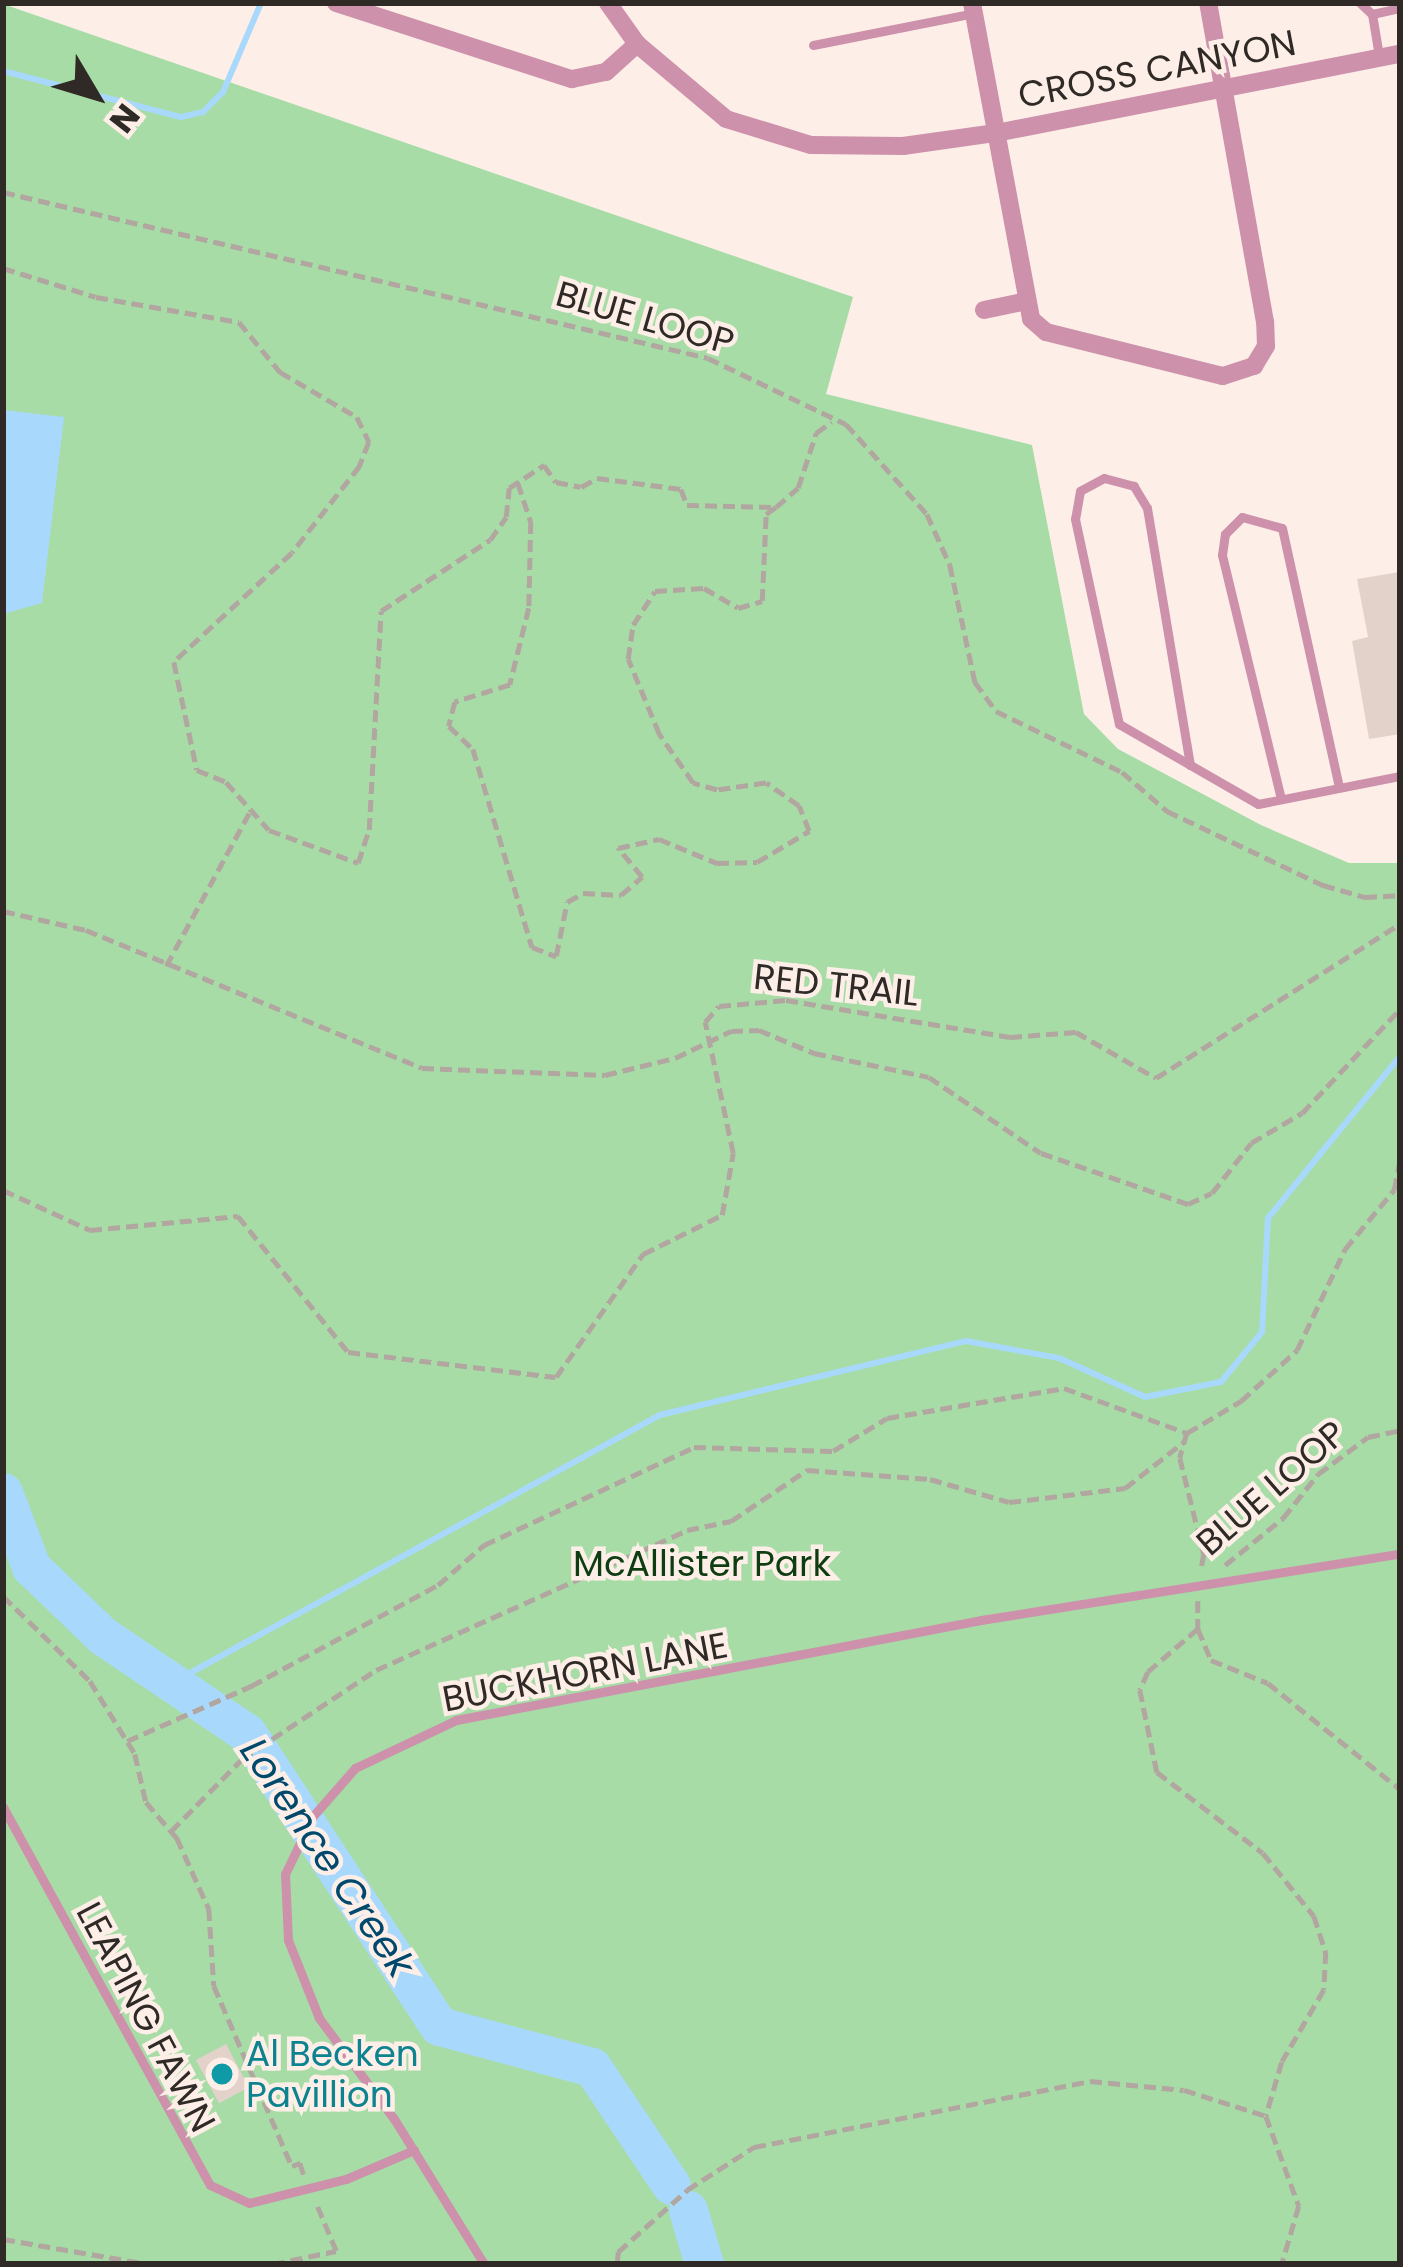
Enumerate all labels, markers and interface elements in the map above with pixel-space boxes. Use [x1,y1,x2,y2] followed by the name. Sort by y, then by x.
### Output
[1015,21,1299,117] street label: CROSS CANYON
[36,36,156,156] north arrow
[99,94,151,143] text: N
[551,272,739,364] street label: BLUE LOOP
[751,955,921,1015] street label: RED TRAIL
[1188,1412,1354,1564] street label: BLUE LOOP
[573,1542,831,1586] park label: McAllister Park
[439,1623,731,1721] street label: BUCKHORN LANE
[230,1730,424,1986] water label: Lorence Creek
[67,1895,225,2139] street label: LEAPING FAWN
[246,2031,419,2116] place label: Al Becken Pavillion
[209,2061,235,2087] marker: Al Becken Pavillion

